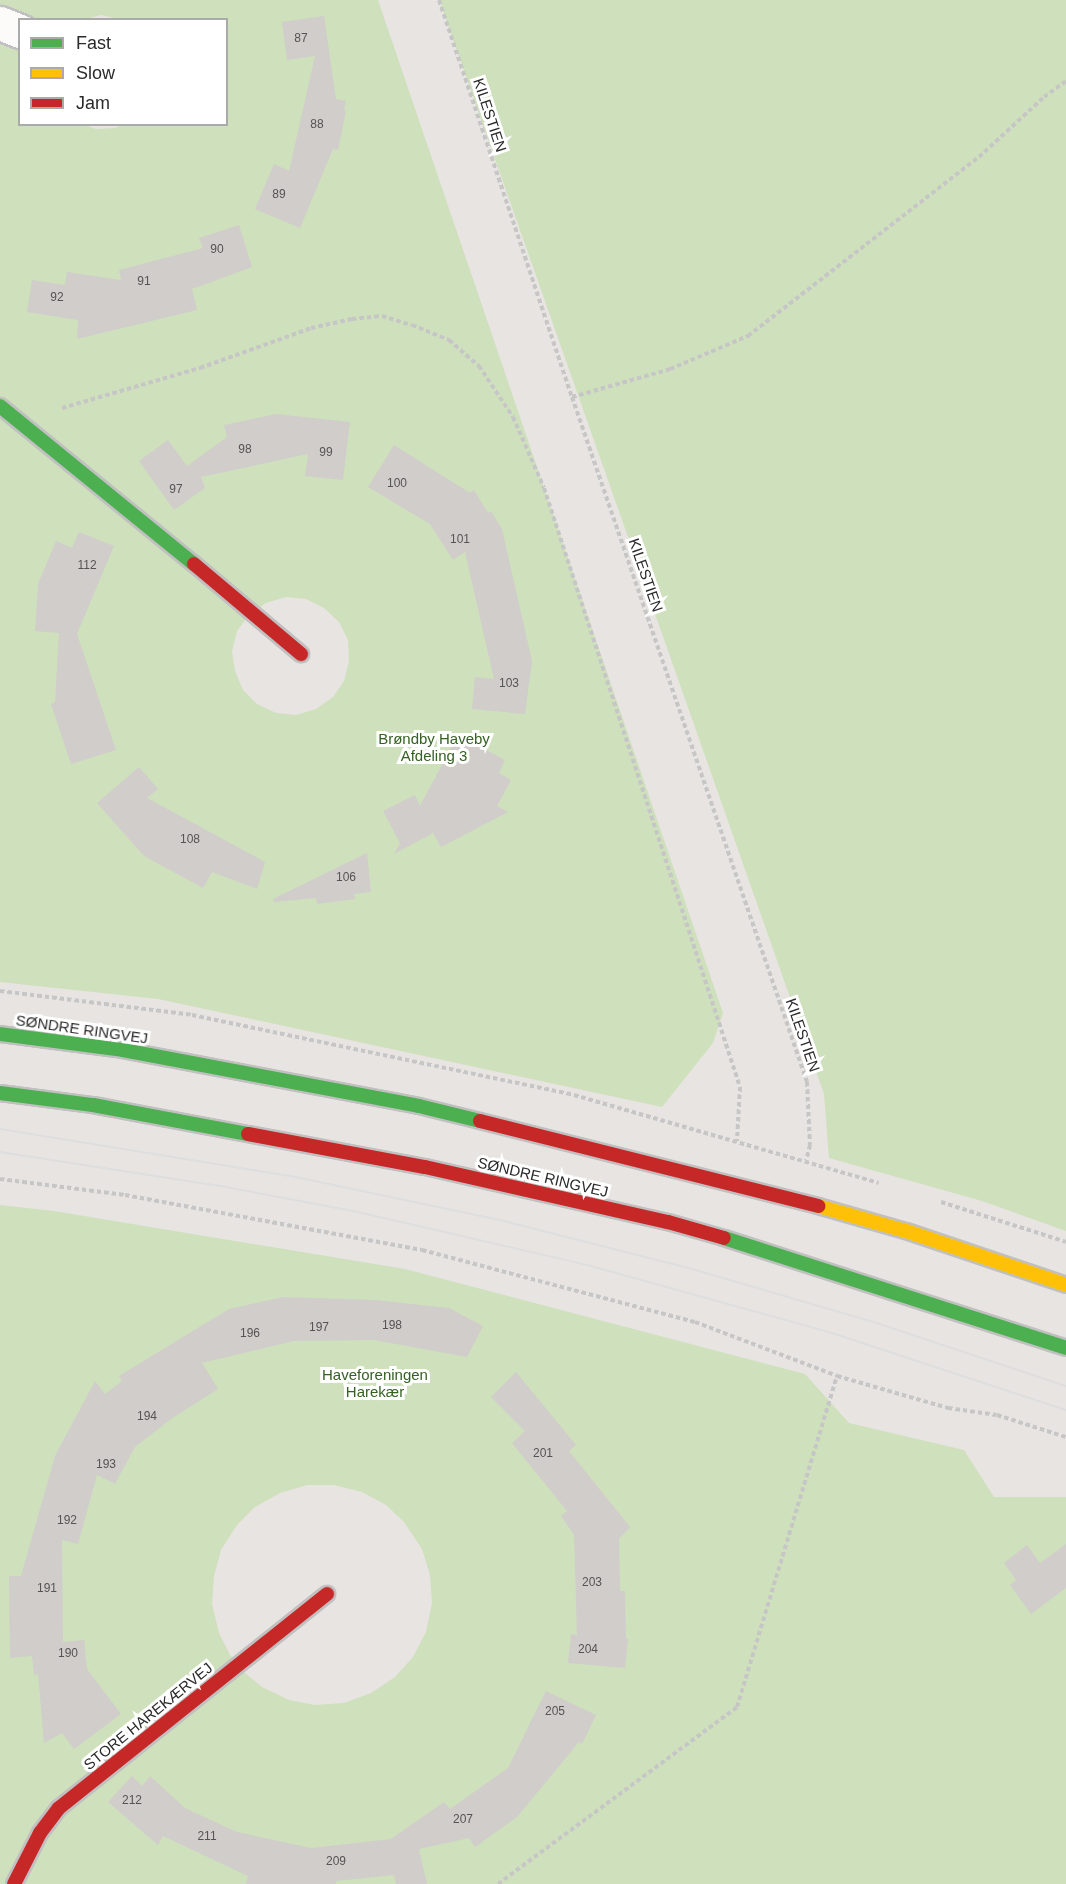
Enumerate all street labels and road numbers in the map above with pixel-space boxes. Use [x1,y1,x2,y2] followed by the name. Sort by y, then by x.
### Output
[470,76,510,154] street label: KILESTIEN
[625,536,667,614] street label: KILESTIEN
[782,996,824,1074] street label: KILESTIEN
[15,1011,149,1047] street label: SØNDRE RINGVEJ
[476,1153,610,1201] street label: SØNDRE RINGVEJ
[80,1659,216,1773] street label: STORE HAREKÆRVEJ

